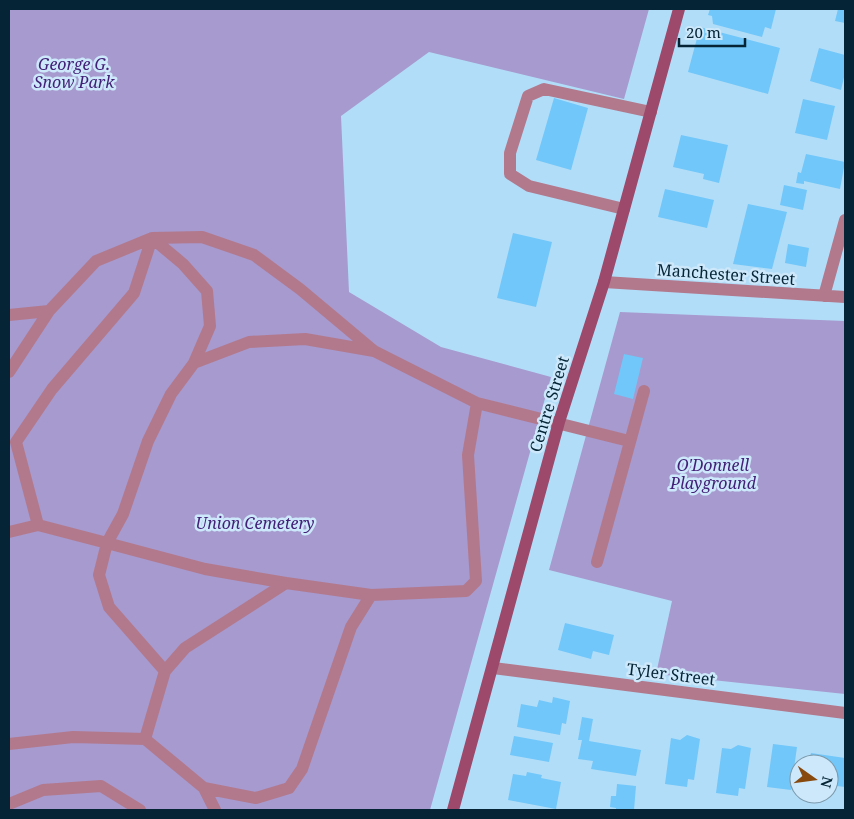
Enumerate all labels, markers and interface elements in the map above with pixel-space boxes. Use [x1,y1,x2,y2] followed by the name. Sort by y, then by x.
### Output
[679,15,745,47] scale bar
[686,22,721,42] text: 20 m
[34,53,115,93] park label: George G. Snow Park
[656,258,796,290] street label: Manchester Street
[524,353,574,455] street label: Centre Street
[669,454,757,494] park label: O'Donnell Playground
[196,512,314,534] park label: Union Cemetery
[626,658,717,690] street label: Tyler Street
[789,754,839,804] north arrow
[817,775,838,790] text: N

